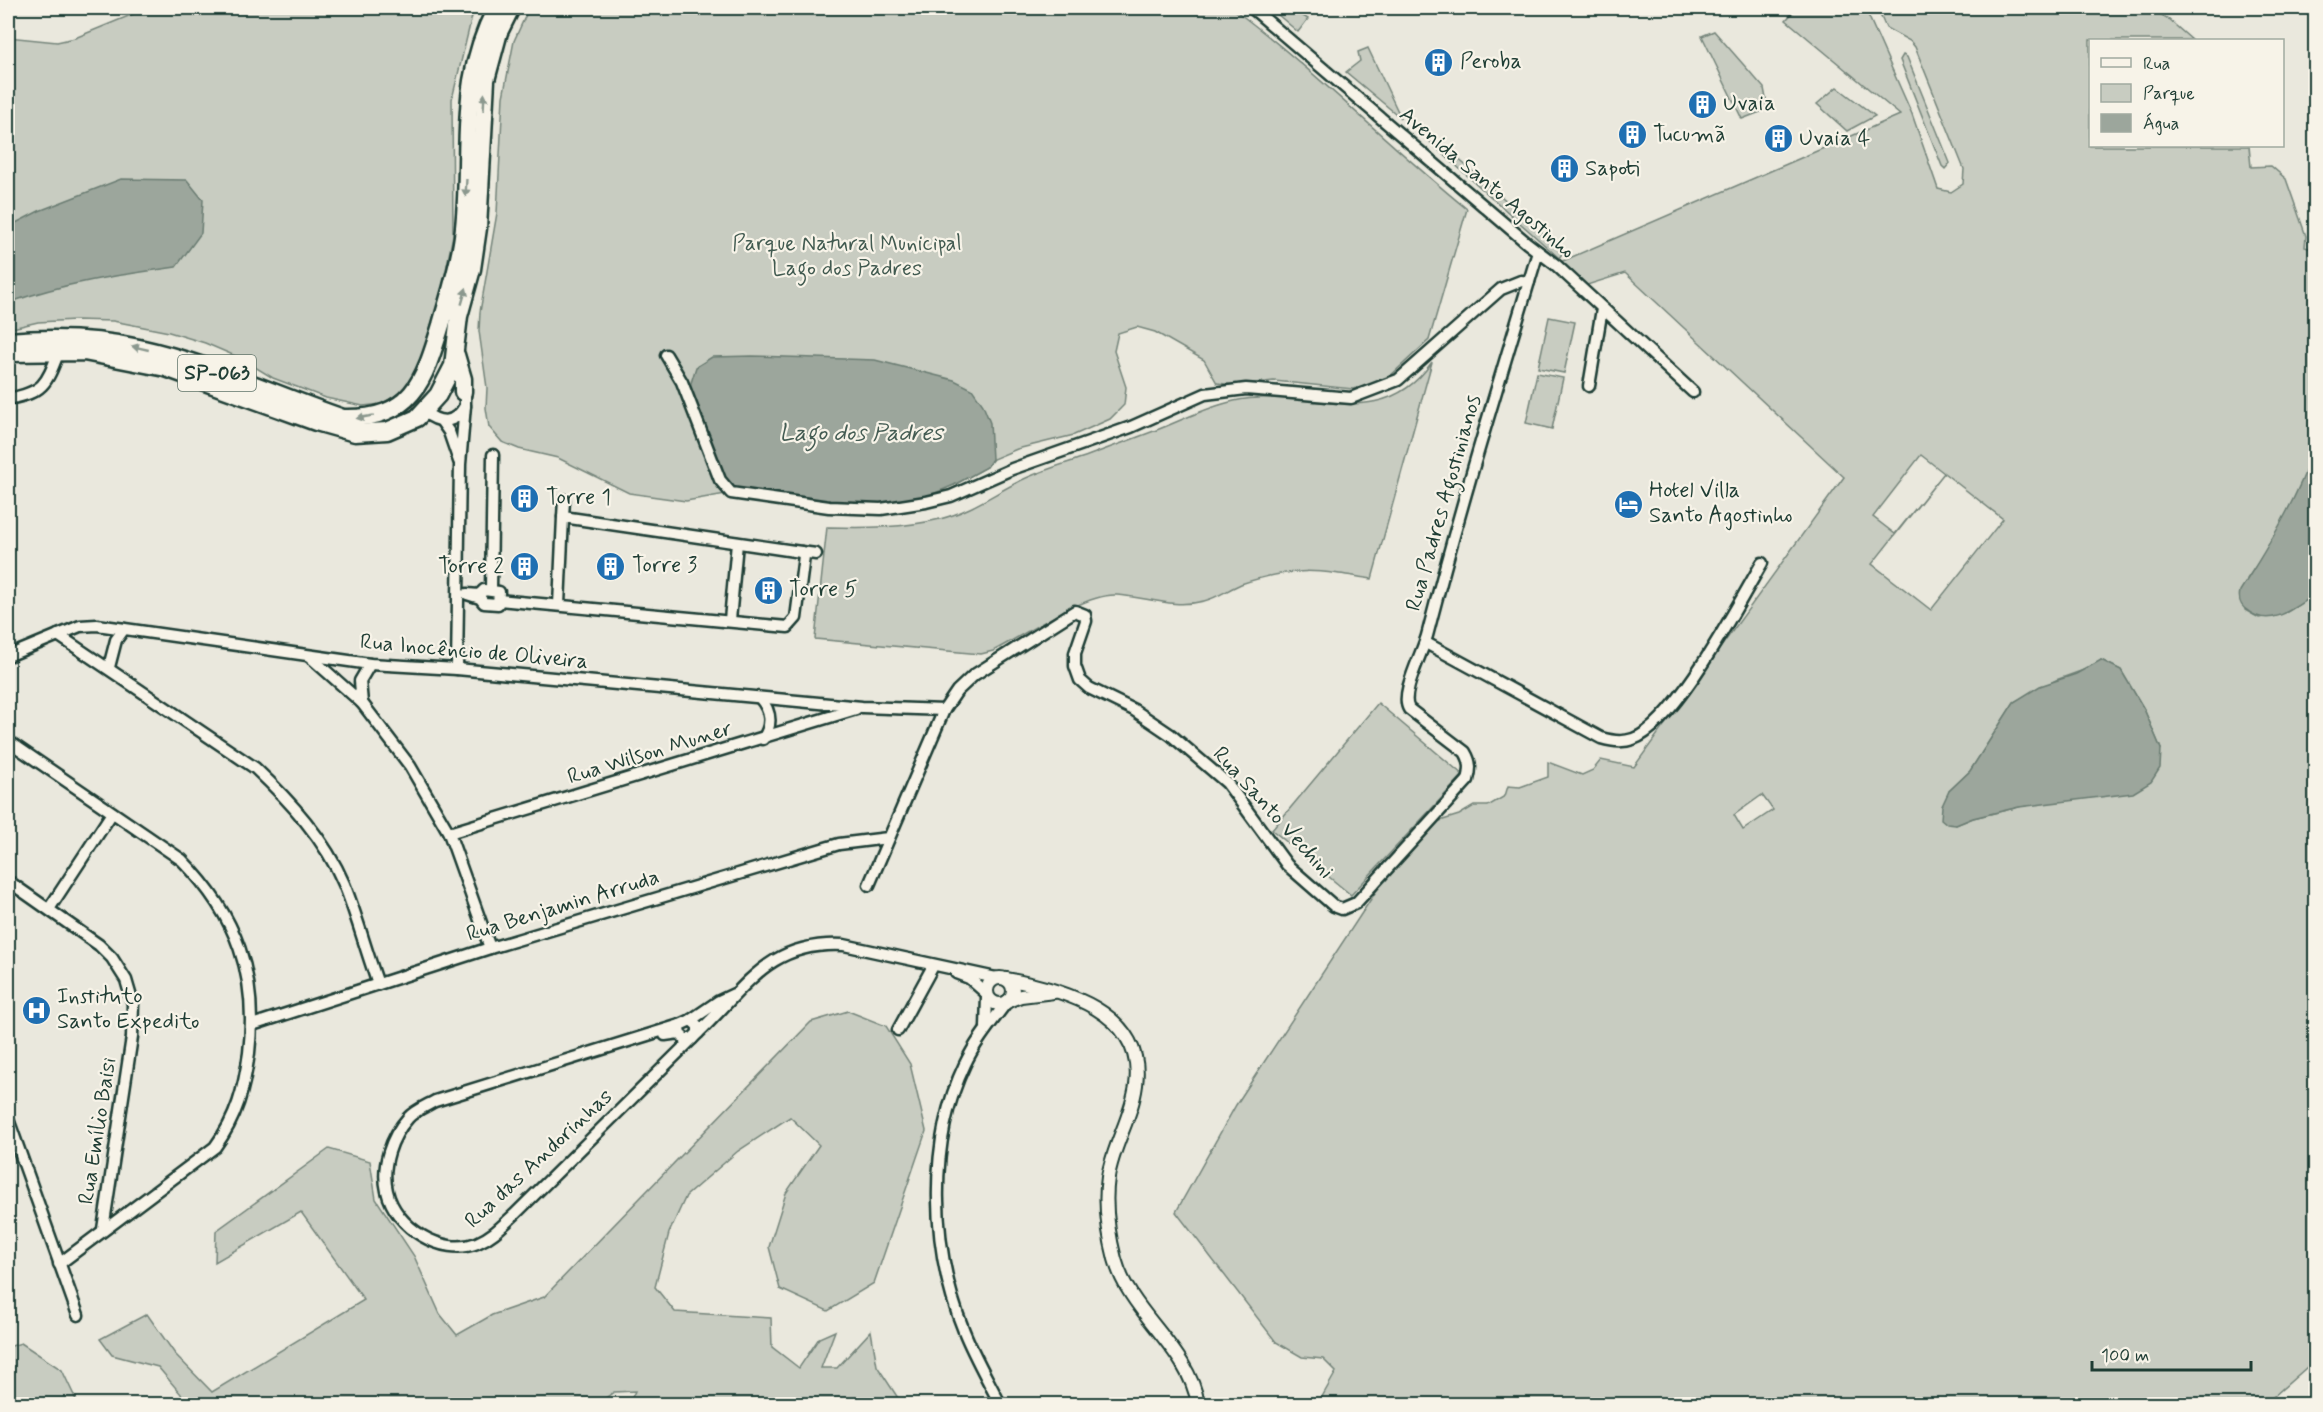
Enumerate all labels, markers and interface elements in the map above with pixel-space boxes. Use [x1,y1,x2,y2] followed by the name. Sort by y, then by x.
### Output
[2089,39,2284,147] legend
[1423,46,1455,78] building icon: Peroba
[1460,48,1522,76] place label: Peroba
[2143,52,2170,76] text: Rua
[2143,82,2195,106] text: Parque
[1686,88,1718,120] building icon: Uvaia
[1723,90,1776,118] place label: Uvaia
[480,93,489,112] one-way arrow
[1392,101,1581,266] street label: Avenida Santo Agostinho
[2143,112,2179,136] text: Água
[1616,119,1648,151] building icon: Tucumã
[1653,121,1726,149] place label: Tucumã
[1762,123,1794,155] building icon: Uvaia 4
[1799,125,1870,153] place label: Uvaia 4
[1548,153,1580,185] building icon: Sapoti
[1585,155,1640,183] place label: Sapoti
[461,178,470,197] one-way arrow
[732,230,962,286] park label: Parque Natural Municipal Lago dos Padres
[460,287,469,305] one-way arrow
[131,343,149,353] one-way arrow
[178,355,256,391] road number: SP-063
[1400,391,1491,615] street label: Rua Padres Agostinianos
[355,412,374,421] one-way arrow
[779,418,945,452] water label: Lago dos Padres
[1649,477,1793,531] place label: Hotel Villa Santo Agostinho
[509,482,541,514] building icon: Torre 1
[546,484,611,512] place label: Torre 1
[1612,488,1644,520] hotel icon: Hotel Villa Santo Agostinho
[595,550,627,582] building icon: Torre 3
[509,551,541,583] building icon: Torre 2
[632,552,697,580] place label: Torre 3
[438,553,504,581] place label: Torre 2
[752,574,784,606] building icon: Torre 5
[789,576,857,604] place label: Torre 5
[359,628,589,676] street label: Rua Inocêncio de Oliveira
[564,715,736,791] street label: Rua Wilson Muner
[1206,741,1340,885] street label: Rua Santo Vechini
[463,863,663,949] street label: Rua Benjamin Arruda
[57,983,199,1036] place label: Instituto Santo Expedito
[20,994,52,1026] hospital icon: Instituto Santo Expedito
[73,1055,123,1206] street label: Rua Emílio Baisi
[459,1083,619,1235] street label: Rua das Andorinhas
[2092,1334,2251,1372] scale bar
[2101,1344,2149,1368] text: 100 m

